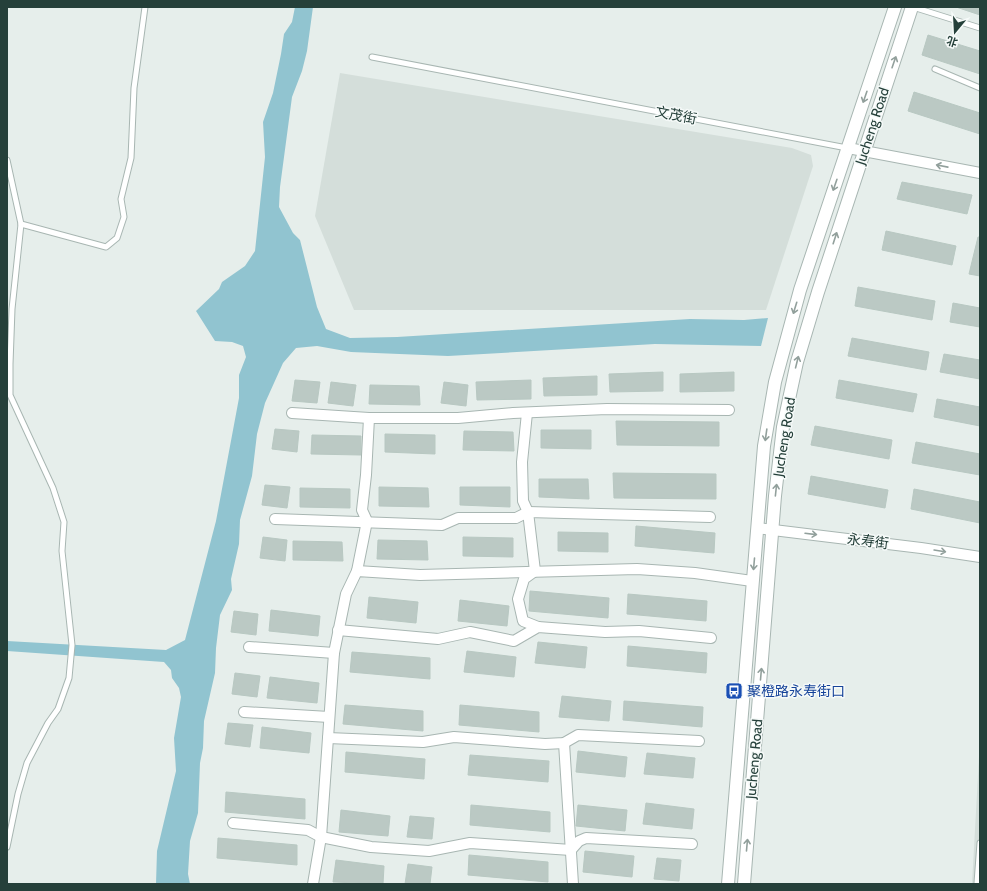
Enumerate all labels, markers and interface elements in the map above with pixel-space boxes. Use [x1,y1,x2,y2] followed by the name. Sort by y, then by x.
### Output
[935,12,975,52] north arrow
[945,33,959,50] text: 北
[891,55,898,68] one-way arrow
[851,85,893,168] street label: Jucheng Road
[861,90,868,103] one-way arrow
[654,102,698,128] street label: 文茂街
[936,161,949,169] one-way arrow
[831,178,839,190] one-way arrow
[832,232,839,245] one-way arrow
[791,302,798,315] one-way arrow
[794,356,801,369] one-way arrow
[769,396,799,479] street label: Jucheng Road
[762,428,770,441] one-way arrow
[772,484,779,497] one-way arrow
[804,530,817,538] one-way arrow
[846,530,890,552] street label: 永寿街
[933,547,946,555] one-way arrow
[750,557,757,570] one-way arrow
[757,668,764,681] one-way arrow
[724,681,744,701] bus stop icon: 聚橙路永寿街口
[747,682,845,700] place label: 聚橙路永寿街口
[741,718,766,801] street label: Jucheng Road
[743,839,750,852] one-way arrow

